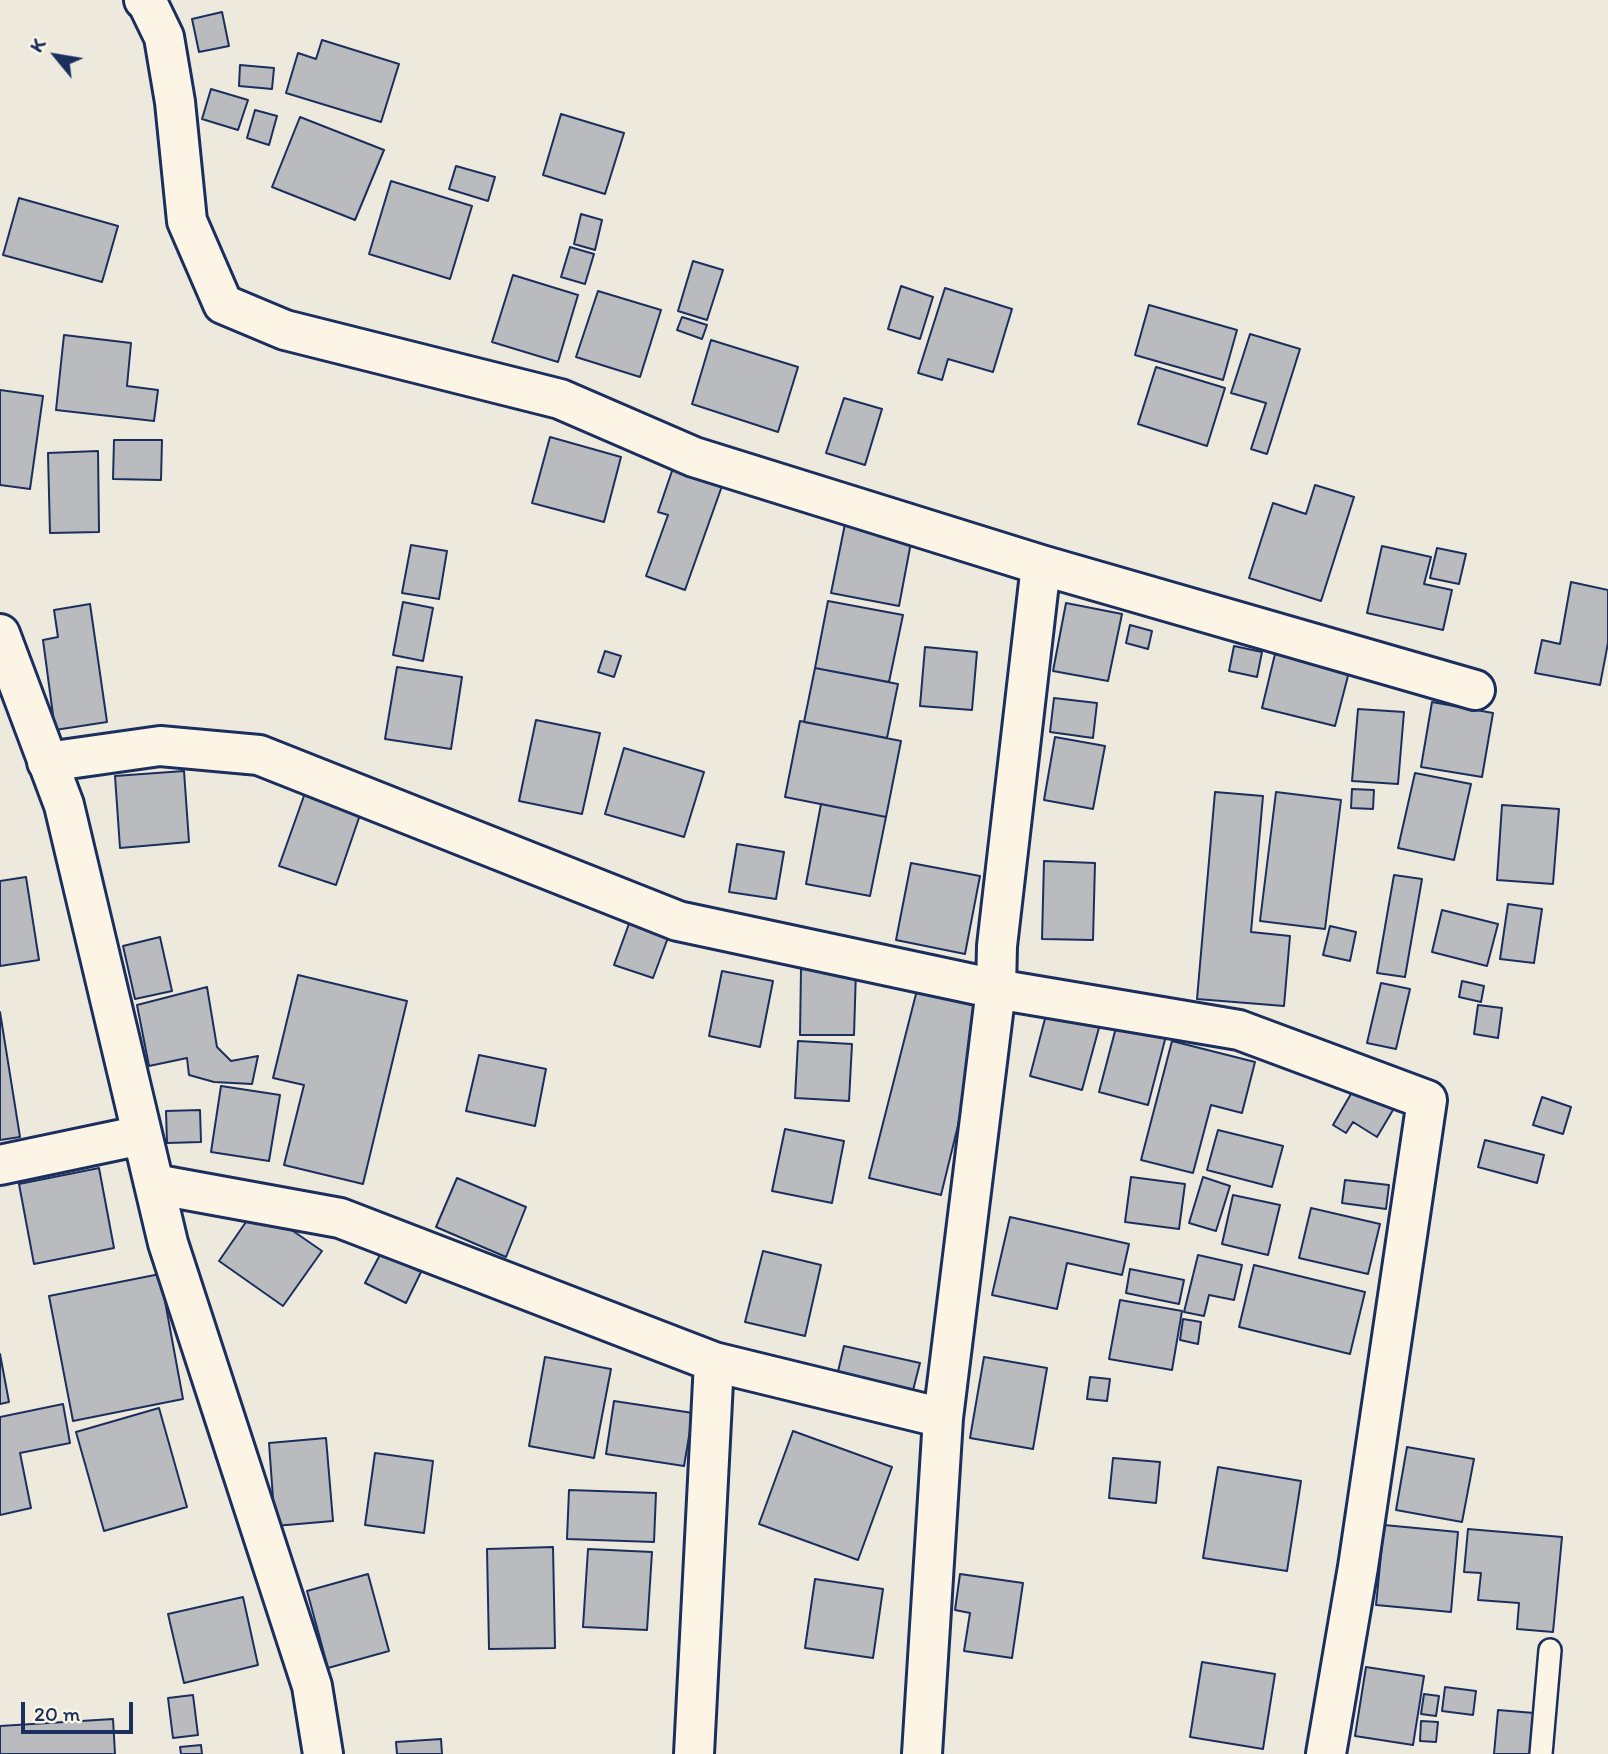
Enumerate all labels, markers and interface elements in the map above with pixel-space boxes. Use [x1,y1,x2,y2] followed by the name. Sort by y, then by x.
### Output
[21,21,91,91] north arrow
[24,34,50,56] text: K
[24,1688,136,1732] scale bar
[34,1701,80,1726] text: 20 m

